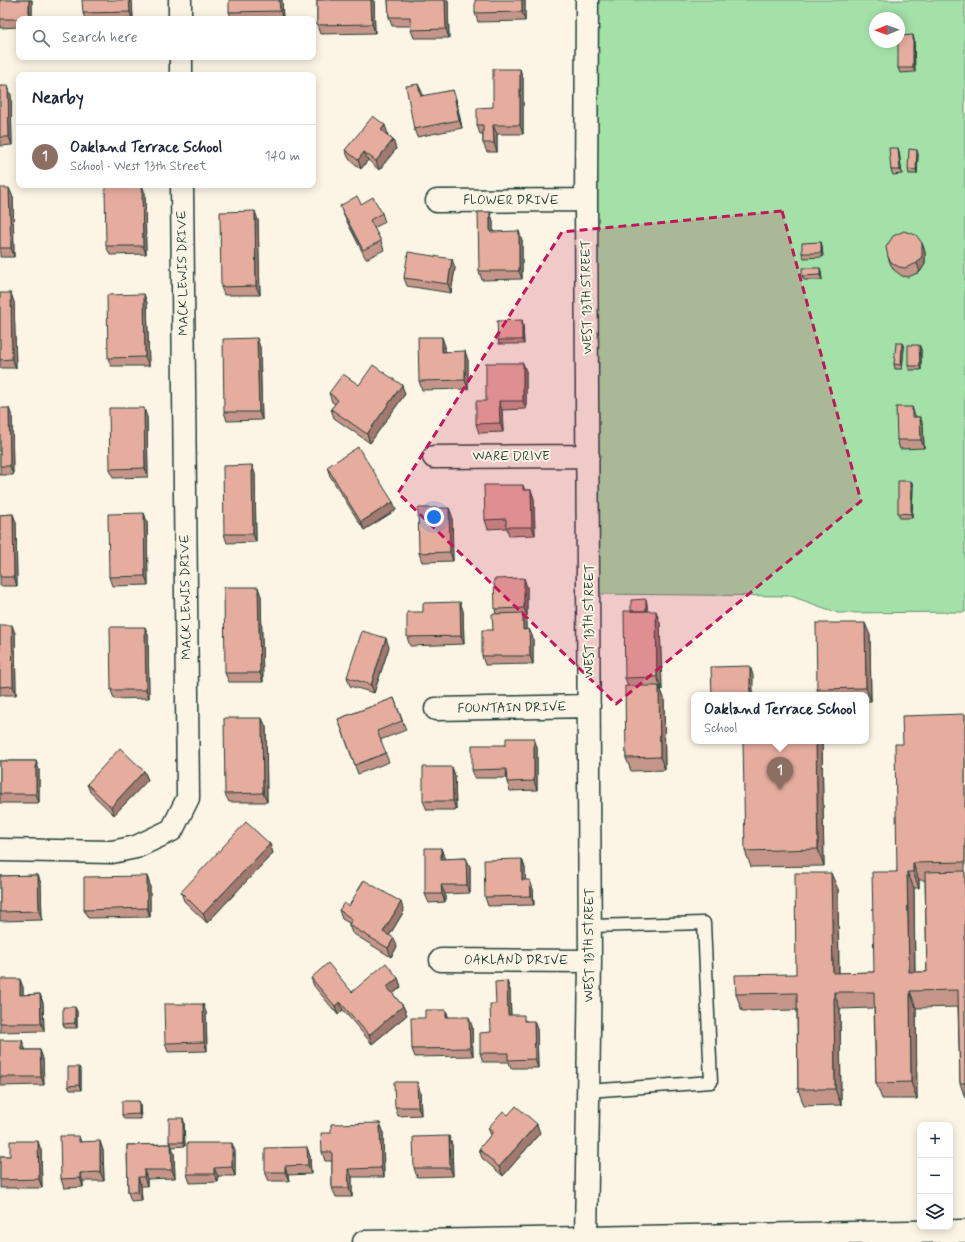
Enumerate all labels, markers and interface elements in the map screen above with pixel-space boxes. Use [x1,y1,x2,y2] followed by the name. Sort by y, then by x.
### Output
[869,12,905,48] north arrow
[16,16,316,60] search box
[30,27,52,49] icon: search
[62,28,138,48] text: Search here
[32,87,84,109] text: Nearby
[70,138,222,158] text: Oakland Terrace School
[42,148,48,165] text: 1
[265,148,300,165] text: 140 m
[70,158,207,175] text: School · West 13th Street
[463,192,559,209] street label: FLOWER DRIVE
[173,210,193,336] street label: MACK LEWIS DRIVE
[578,240,596,354] street label: WEST 13TH STREET
[472,448,550,465] street label: WARE DRIVE
[424,507,444,527] your location
[176,534,196,660] street label: MACK LEWIS DRIVE
[581,564,598,678] street label: WEST 13TH STREET
[691,692,869,744] popup
[457,699,567,717] street label: FOUNTAIN DRIVE
[704,700,856,720] text: Oakland Terrace School
[704,720,738,737] text: School
[767,757,793,790] pin: 1
[581,888,598,1002] street label: WEST 13TH STREET
[464,952,568,969] street label: OAKLAND DRIVE
[917,1122,953,1230] map controls
[917,1122,953,1158] button: +
[917,1158,953,1194] button: −
[917,1194,953,1230] button: layers

